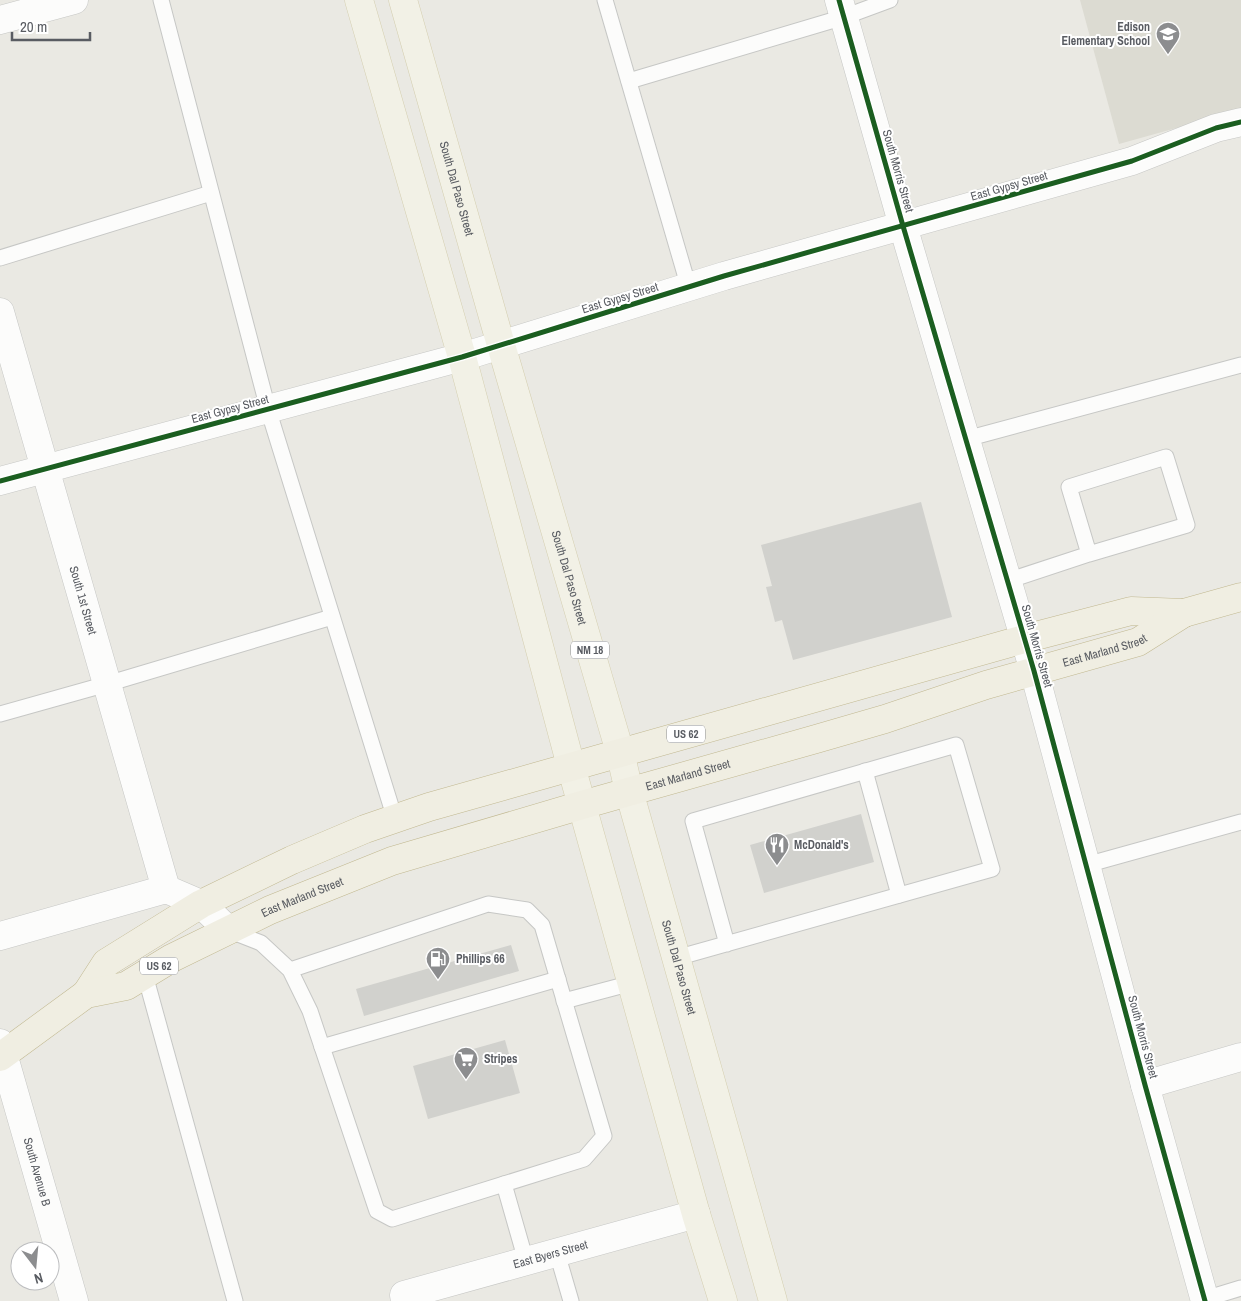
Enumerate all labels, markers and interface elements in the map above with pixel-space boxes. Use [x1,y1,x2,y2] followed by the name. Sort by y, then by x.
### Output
[12,10,90,42] scale bar
[20,16,47,37] text: 20 m
[1061,19,1150,49] place label: Edison Elementary School
[1155,21,1181,55] school or university icon: Edison Elementary School
[879,128,918,214] street label: South Morris Street
[436,139,478,238] street label: South Dal Paso Street
[969,167,1050,205] street label: East Gypsy Street
[580,279,661,317] street label: East Gypsy Street
[190,391,271,427] street label: East Gypsy Street
[548,529,590,627] street label: South Dal Paso Street
[65,564,100,637] street label: South 1st Street
[1018,603,1057,689] street label: South Morris Street
[1061,630,1150,671] street label: East Marland Street
[571,642,609,658] road number: NM 18
[667,726,705,742] road number: US 62
[644,756,732,795] street label: East Marland Street
[764,832,790,866] restaurant icon: McDonald's
[794,837,849,853] place label: McDonald's
[258,873,346,921] street label: East Marland Street
[658,918,700,1017] street label: South Dal Paso Street
[425,946,451,980] fuel station icon: Phillips 66
[456,951,505,967] place label: Phillips 66
[140,958,178,974] road number: US 62
[1124,994,1162,1081] street label: South Morris Street
[453,1046,479,1080] supermarket icon: Stripes
[484,1051,518,1067] place label: Stripes
[20,1136,54,1208] street label: South Avenue B
[511,1236,590,1272] street label: East Byers Street
[10,1241,60,1291] north arrow
[32,1269,45,1288] text: N

